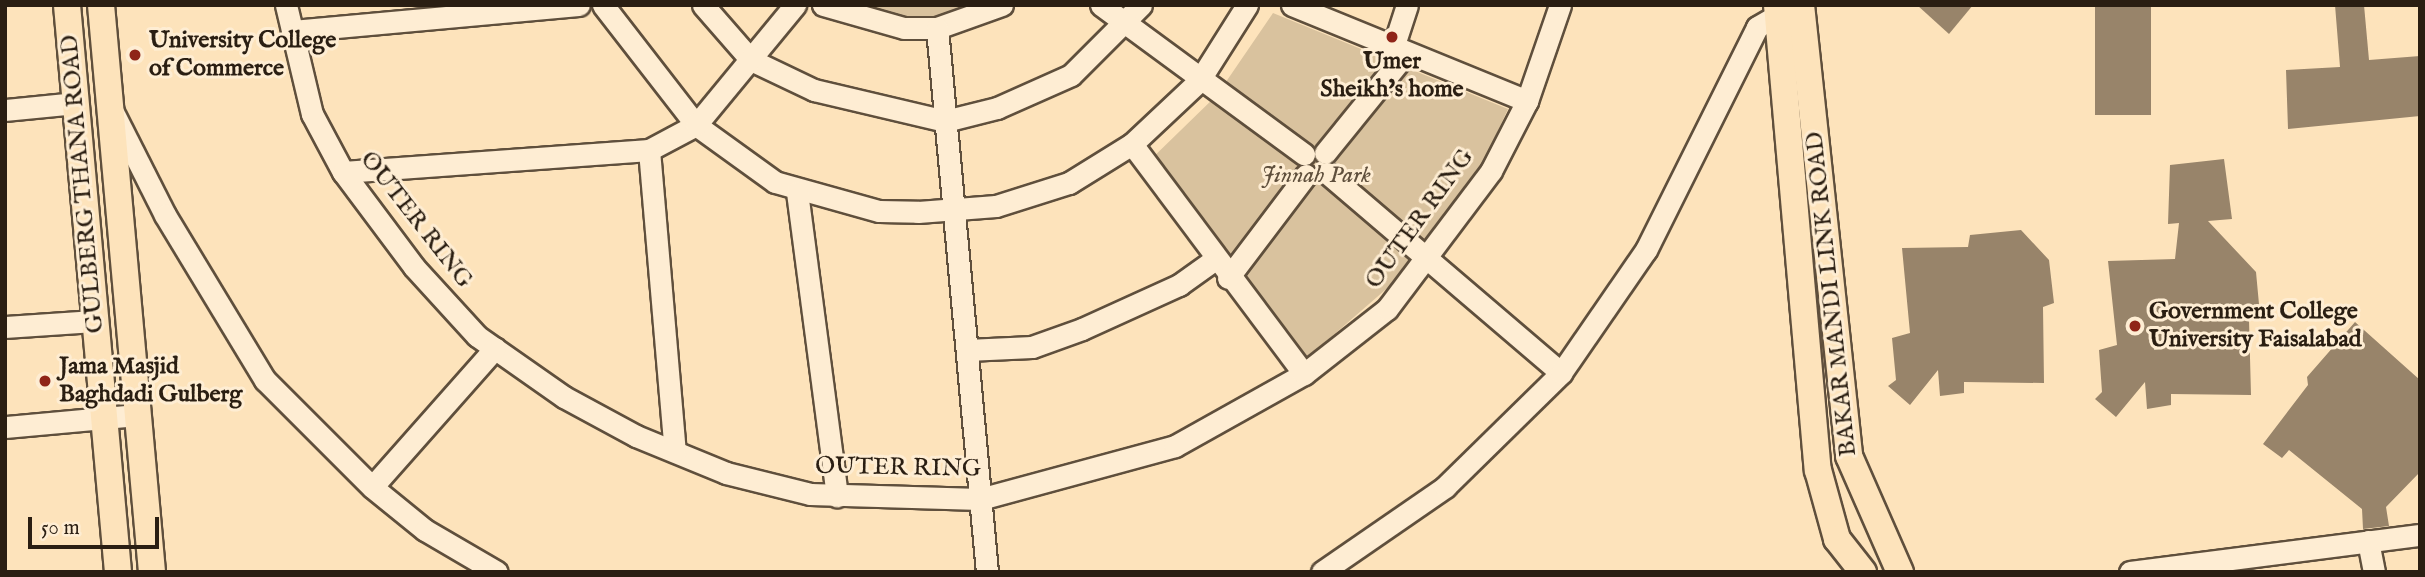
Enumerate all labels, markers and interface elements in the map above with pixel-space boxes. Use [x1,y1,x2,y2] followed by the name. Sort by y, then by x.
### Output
[149,27,336,83] place label: University College of Commerce
[1384,29,1400,45] marker: Umer Sheikh's home
[56,34,110,334] street label: GULBERG THANA ROAD
[127,47,143,63] marker: University College of Commerce
[1320,48,1464,104] place label: Umer Sheikh's home
[1801,130,1863,458] street label: BAKAR MANDI LINK ROAD
[1360,144,1480,294] street label: OUTER RING
[354,146,478,294] street label: OUTER RING
[1261,162,1371,190] park label: Jinnah Park
[2149,298,2362,354] place label: Government College University Faisalabad
[2127,318,2143,334] marker: Government College University Faisalabad
[59,353,242,409] place label: Jama Masjid Baghdadi Gulberg
[37,373,53,389] marker: Jama Masjid Baghdadi Gulberg
[815,452,981,484] street label: OUTER RING
[32,504,163,548] scale bar
[41,515,80,542] text: 50 m

